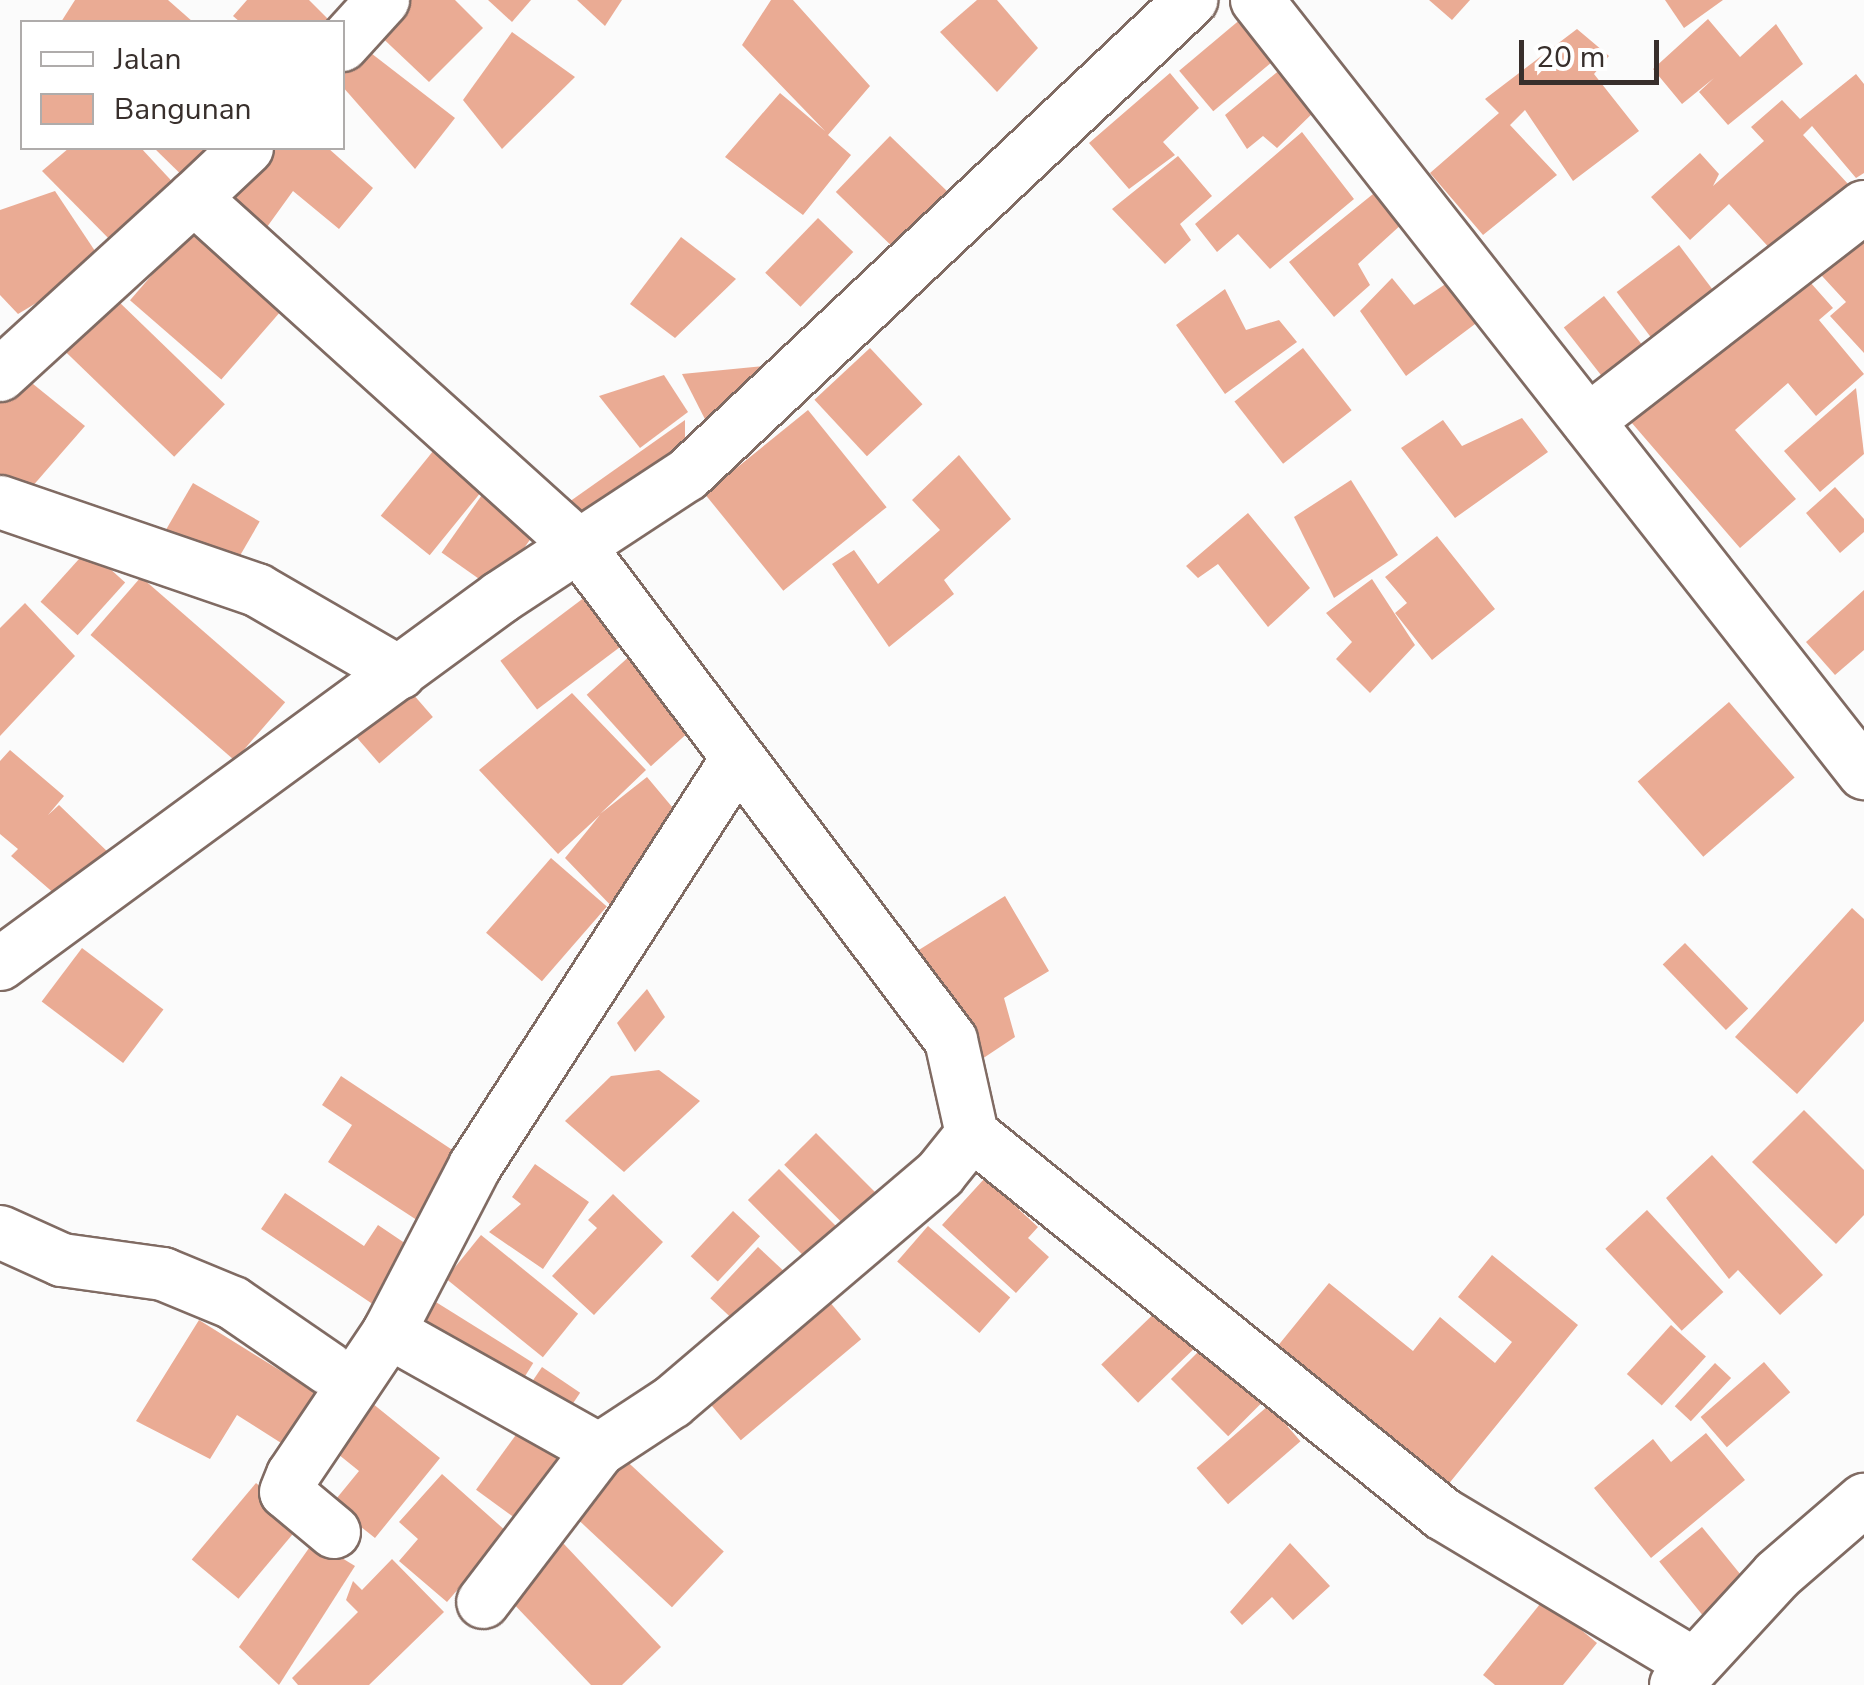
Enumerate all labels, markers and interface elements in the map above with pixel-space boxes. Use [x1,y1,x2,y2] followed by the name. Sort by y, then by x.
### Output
[20,20,345,150] legend
[1524,20,1664,82] scale bar
[1536,37,1605,78] text: 20 m
[114,39,181,80] text: Jalan
[114,89,252,130] text: Bangunan

